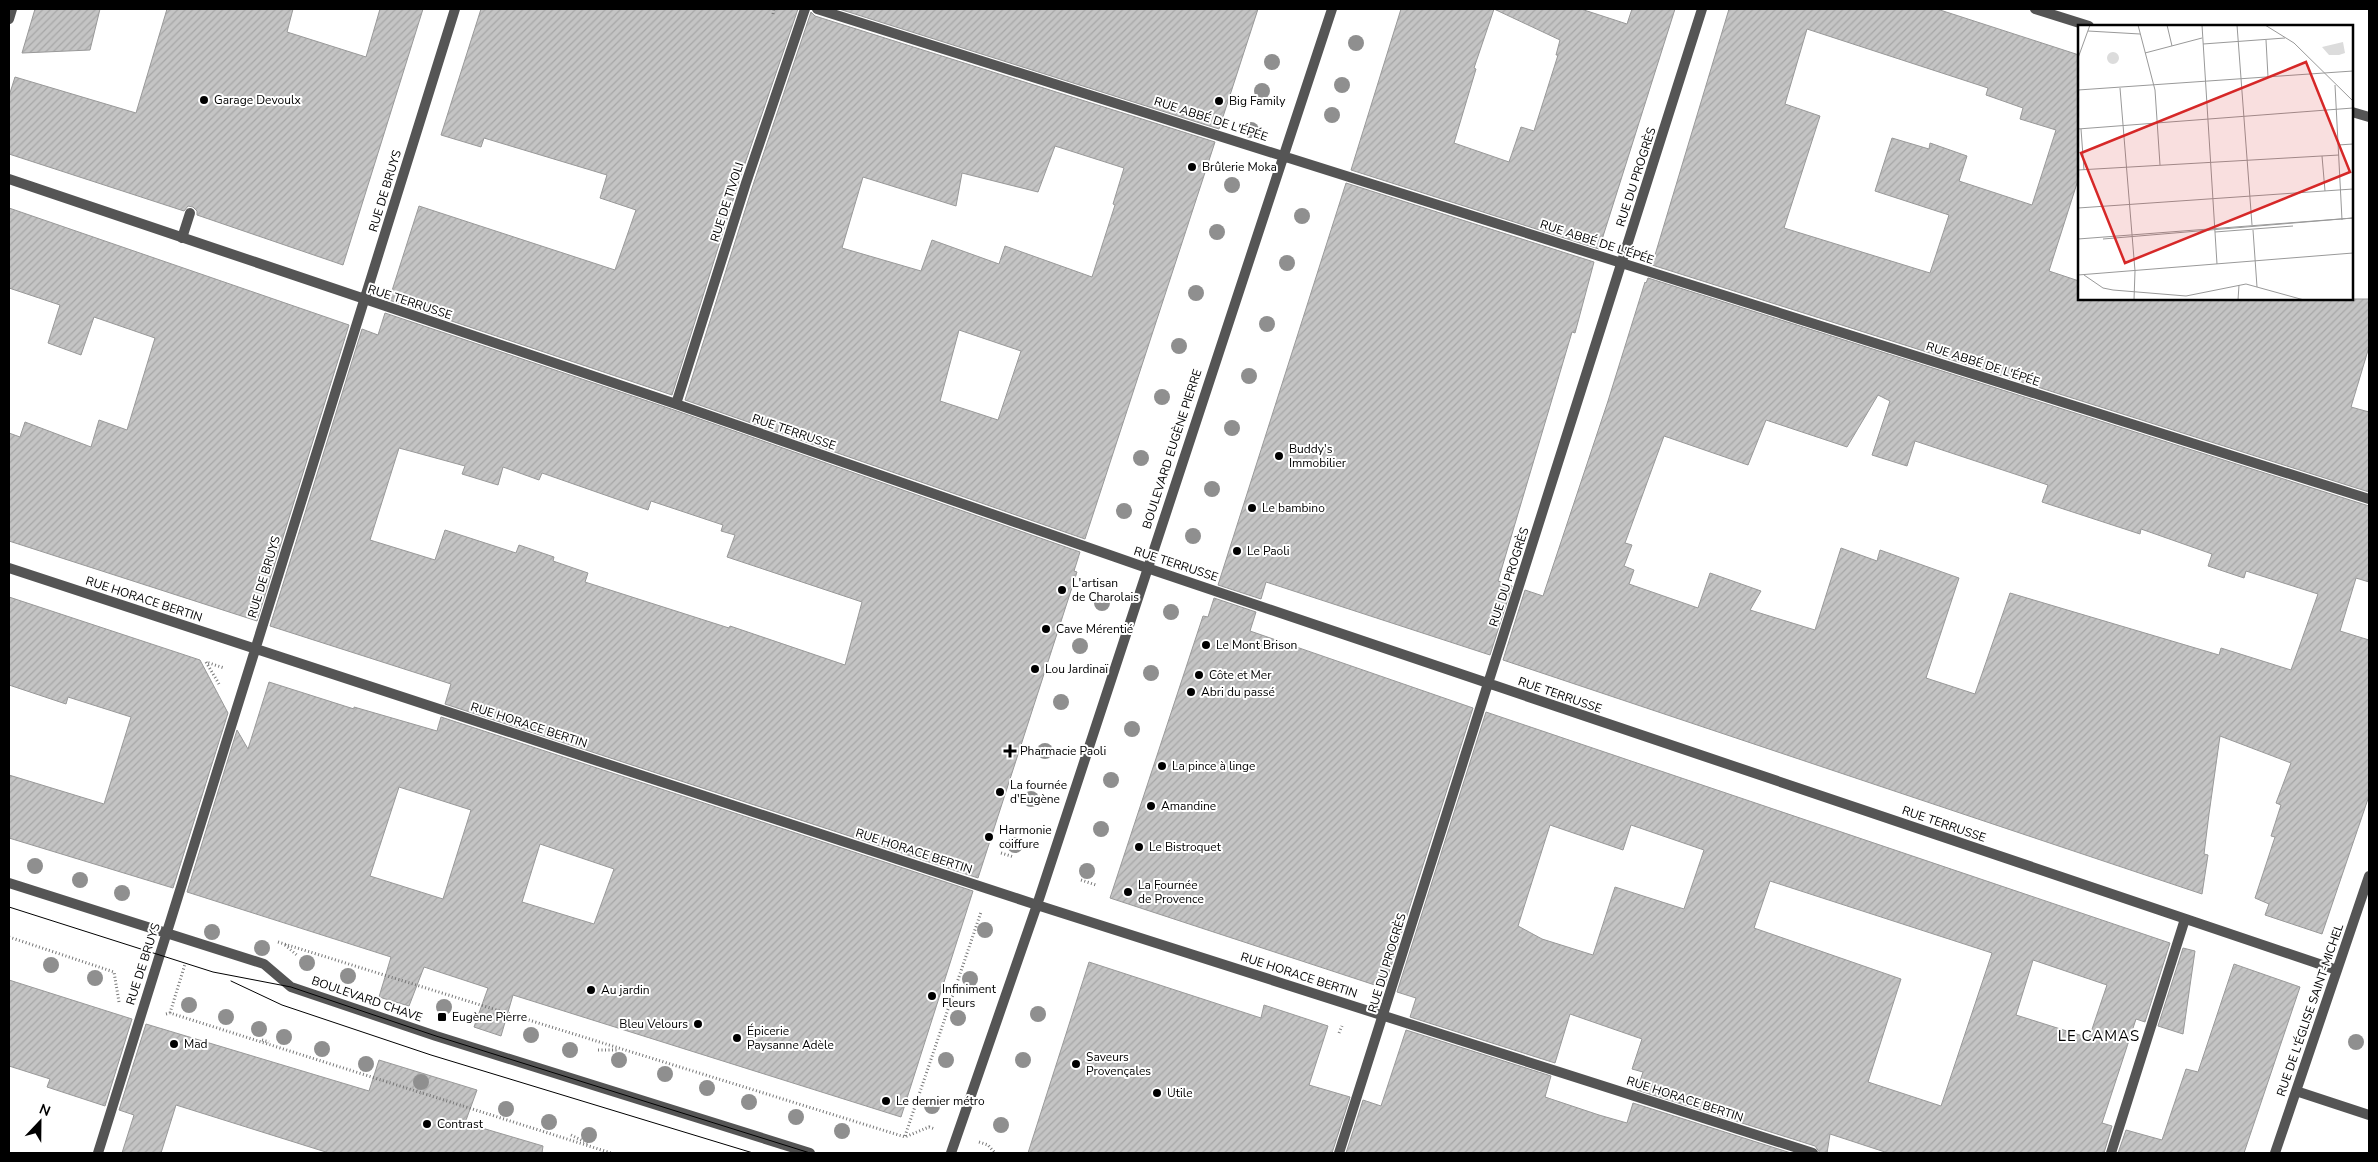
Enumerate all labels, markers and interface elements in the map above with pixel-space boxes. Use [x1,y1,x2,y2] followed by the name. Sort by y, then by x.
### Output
[2078,25,2353,300] inset map
[214,92,301,108] place label: Garage Devoulx
[1152,93,1270,145] street label: RUE ABBÉ DE L'ÉPÉE
[1229,93,1286,109] place label: Big Family
[198,94,210,106] marker: Garage Devoulx
[1213,95,1225,107] marker: Big Family
[1612,125,1660,229] street label: RUE DU PROGRÈS
[365,148,405,234] street label: RUE DE BRUYS
[1202,159,1277,175] place label: Brûlerie Moka
[707,160,747,244] street label: RUE DE TIVOLI
[1186,161,1198,173] marker: Brûlerie Moka
[1538,216,1656,268] street label: RUE ABBÉ DE L'ÉPÉE
[366,281,454,323] street label: RUE TERRUSSE
[1924,338,2042,390] street label: RUE ABBÉ DE L'ÉPÉE
[1139,367,1205,531] street label: BOULEVARD EUGÈNE PIERRE
[750,410,838,454] street label: RUE TERRUSSE
[1289,441,1347,471] place label: Buddy's Immobilier
[1273,450,1285,462] marker: Buddy's Immobilier
[1262,500,1325,516] place label: Le bambino
[1246,502,1258,514] marker: Le bambino
[1485,525,1533,629] street label: RUE DU PROGRÈS
[244,534,284,620] street label: RUE DE BRUYS
[1132,543,1220,585] street label: RUE TERRUSSE
[1247,543,1290,559] place label: Le Paoli
[1231,545,1243,557] marker: Le Paoli
[84,573,204,625] street label: RUE HORACE BERTIN
[1072,575,1139,605] place label: L'artisan de Charolais
[1056,584,1068,596] marker: L'artisan de Charolais
[1056,621,1133,637] place label: Cave Mérentié
[1040,623,1052,635] marker: Cave Mérentié
[1216,637,1297,653] place label: Le Mont Brison
[1200,639,1212,651] marker: Le Mont Brison
[1045,661,1108,677] place label: Lou Jardinaï
[1029,663,1041,675] marker: Lou Jardinaï
[1209,667,1272,683] place label: Côte et Mer
[1193,669,1205,681] marker: Côte et Mer
[1516,673,1604,717] street label: RUE TERRUSSE
[1201,684,1275,700] place label: Abri du passé
[1185,686,1197,698] marker: Abri du passé
[469,699,589,751] street label: RUE HORACE BERTIN
[1020,743,1106,759] place label: Pharmacie Paoli
[1004,745,1016,757] marker: Pharmacie Paoli
[1172,758,1255,774] place label: La pince à linge
[1156,760,1168,772] marker: La pince à linge
[1010,777,1067,807] place label: La fournée d'Eugène
[994,786,1006,798] marker: La fournée d'Eugène
[1161,798,1216,814] place label: Amandine
[1145,800,1157,812] marker: Amandine
[1900,802,1988,846] street label: RUE TERRUSSE
[999,822,1052,852] place label: Harmonie coiffure
[854,825,974,877] street label: RUE HORACE BERTIN
[983,831,995,843] marker: Harmonie coiffure
[1149,839,1222,855] place label: Le Bistroquet
[1133,841,1145,853] marker: Le Bistroquet
[1138,877,1204,907] place label: La Fournée de Provence
[1122,886,1134,898] marker: La Fournée de Provence
[1364,911,1410,1015] street label: RUE DU PROGRÈS
[122,921,164,1007] street label: RUE DE BRUYS
[2273,921,2347,1098] street label: RUE DE L'ÉGLISE SAINT-MICHEL
[1239,949,1359,1001] street label: RUE HORACE BERTIN
[309,972,425,1026] street label: BOULEVARD CHAVE
[942,981,997,1011] place label: Infiniment Fleurs
[601,982,650,998] place label: Au jardin
[585,984,597,996] marker: Au jardin
[926,990,938,1002] marker: Infiniment Fleurs
[452,1009,527,1025] place label: Eugène Pierre
[436,1011,448,1023] marker: Eugène Pierre
[619,1016,688,1032] place label: Bleu Velours
[692,1018,704,1030] marker: Bleu Velours
[747,1023,834,1053] place label: Épicerie Paysanne Adèle
[2058,1026,2140,1046] district label: LE CAMAS
[731,1032,743,1044] marker: Épicerie Paysanne Adèle
[184,1036,208,1052] place label: Mad
[168,1038,180,1050] marker: Mad
[1086,1049,1151,1079] place label: Saveurs Provençales
[1070,1058,1082,1070] marker: Saveurs Provençales
[1625,1073,1745,1125] street label: RUE HORACE BERTIN
[1167,1085,1193,1101] place label: Utile
[1151,1087,1163,1099] marker: Utile
[896,1093,985,1109] place label: Le dernier métro
[880,1095,892,1107] marker: Le dernier métro
[15,1097,65,1147] north arrow
[36,1100,53,1121] text: N
[437,1116,484,1132] place label: Contrast
[421,1118,433,1130] marker: Contrast

